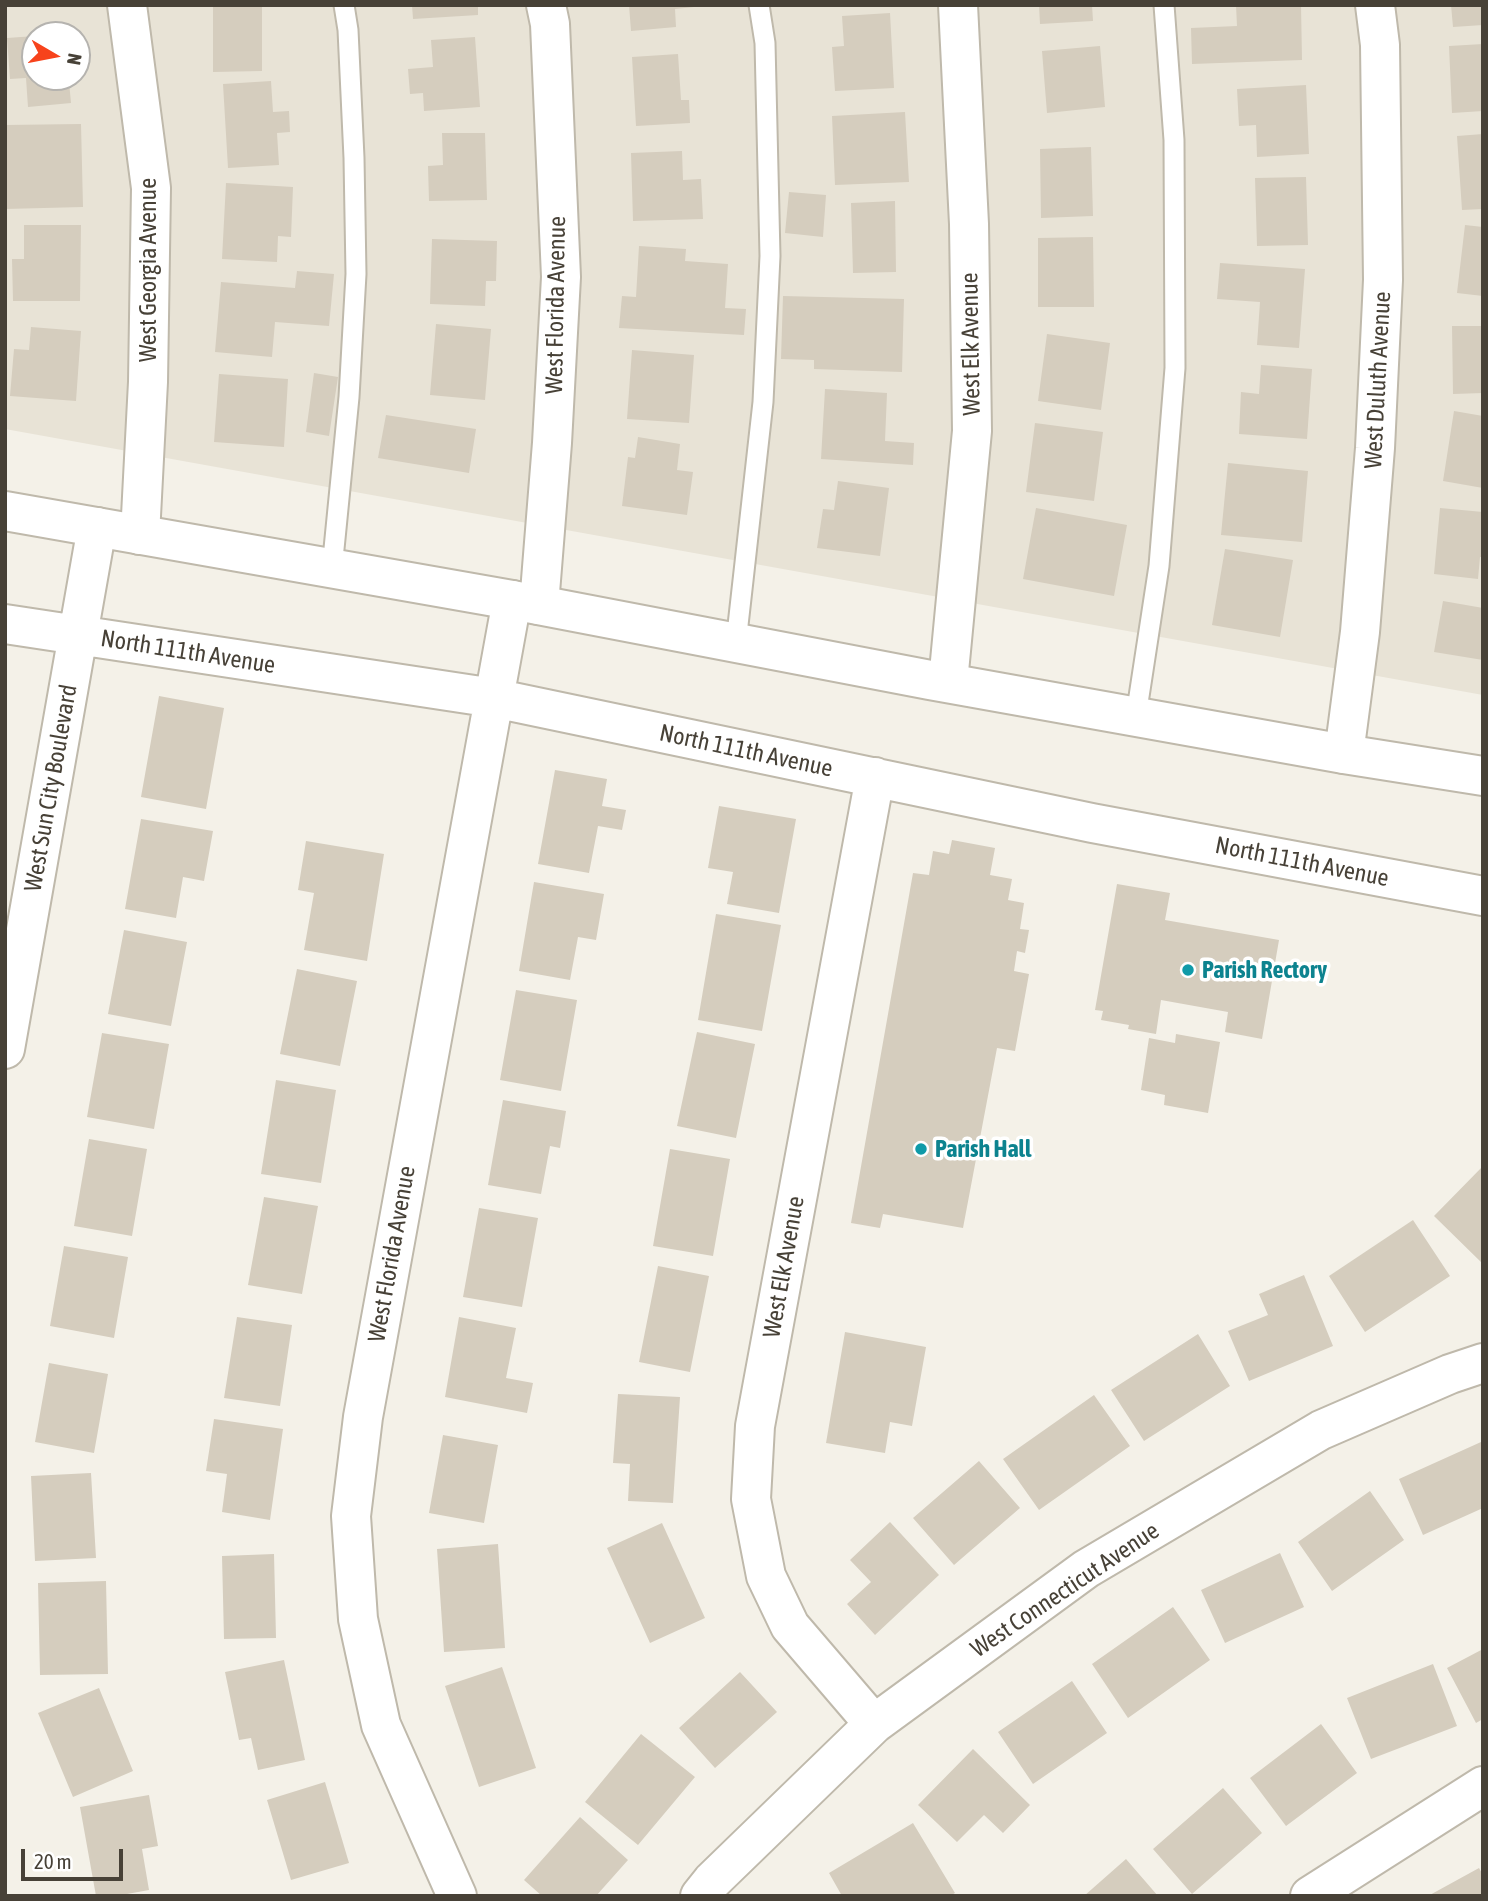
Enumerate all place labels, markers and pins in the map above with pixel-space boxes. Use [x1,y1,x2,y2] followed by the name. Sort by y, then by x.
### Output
[1202,956,1327,984] place label: Parish Rectory
[1180,962,1196,978] marker: Parish Rectory
[935,1135,1031,1163] place label: Parish Hall
[913,1141,929,1157] marker: Parish Hall

